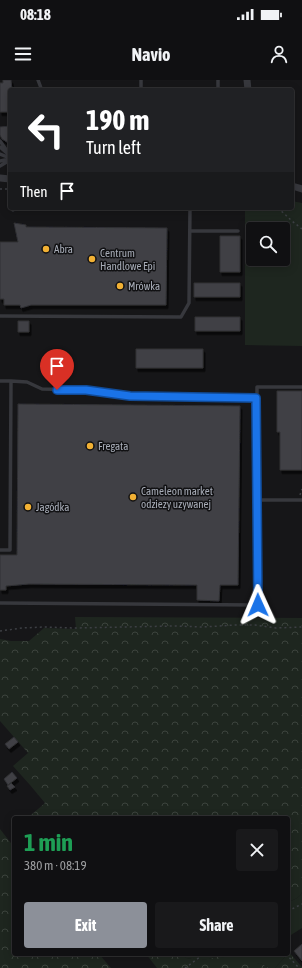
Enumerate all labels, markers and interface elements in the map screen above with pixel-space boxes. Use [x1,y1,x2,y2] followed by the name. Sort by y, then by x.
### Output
[20,6,51,23] text: 08:18
[12,43,34,65] icon: menu
[268,43,290,65] icon: person
[131,44,171,65] text: Navio
[20,104,72,156] icon: left
[86,104,149,136] text: 190 m
[86,137,141,158] text: Turn left
[56,180,78,202] icon: arrive
[20,183,48,200] text: Then
[246,222,290,266] map controls
[246,222,290,266] button: search
[54,243,73,255] place label: Abra
[41,244,51,254] marker: Abra
[100,247,155,272] place label: Centrum Handlowe Epi
[87,254,97,264] marker: Centrum Handlowe Epi
[128,280,160,292] place label: Mrówka
[115,281,125,291] marker: Mrówka
[40,349,74,390] pin
[46,355,68,377] icon: arrive
[98,440,128,452] place label: Fregata
[85,441,95,451] marker: Fregata
[141,485,213,510] place label: Cameleon market odziezy uzywanej
[128,492,138,502] marker: Cameleon market odziezy uzywanej
[36,501,69,513] place label: Jagódka
[23,502,33,512] marker: Jagódka
[237,584,279,626] position arrow
[24,829,73,856] text: 1 min
[236,829,278,871] button: close
[24,858,87,873] text: 380 m · 08:19
[24,902,147,948] button: Exit
[155,902,278,948] button: Share

